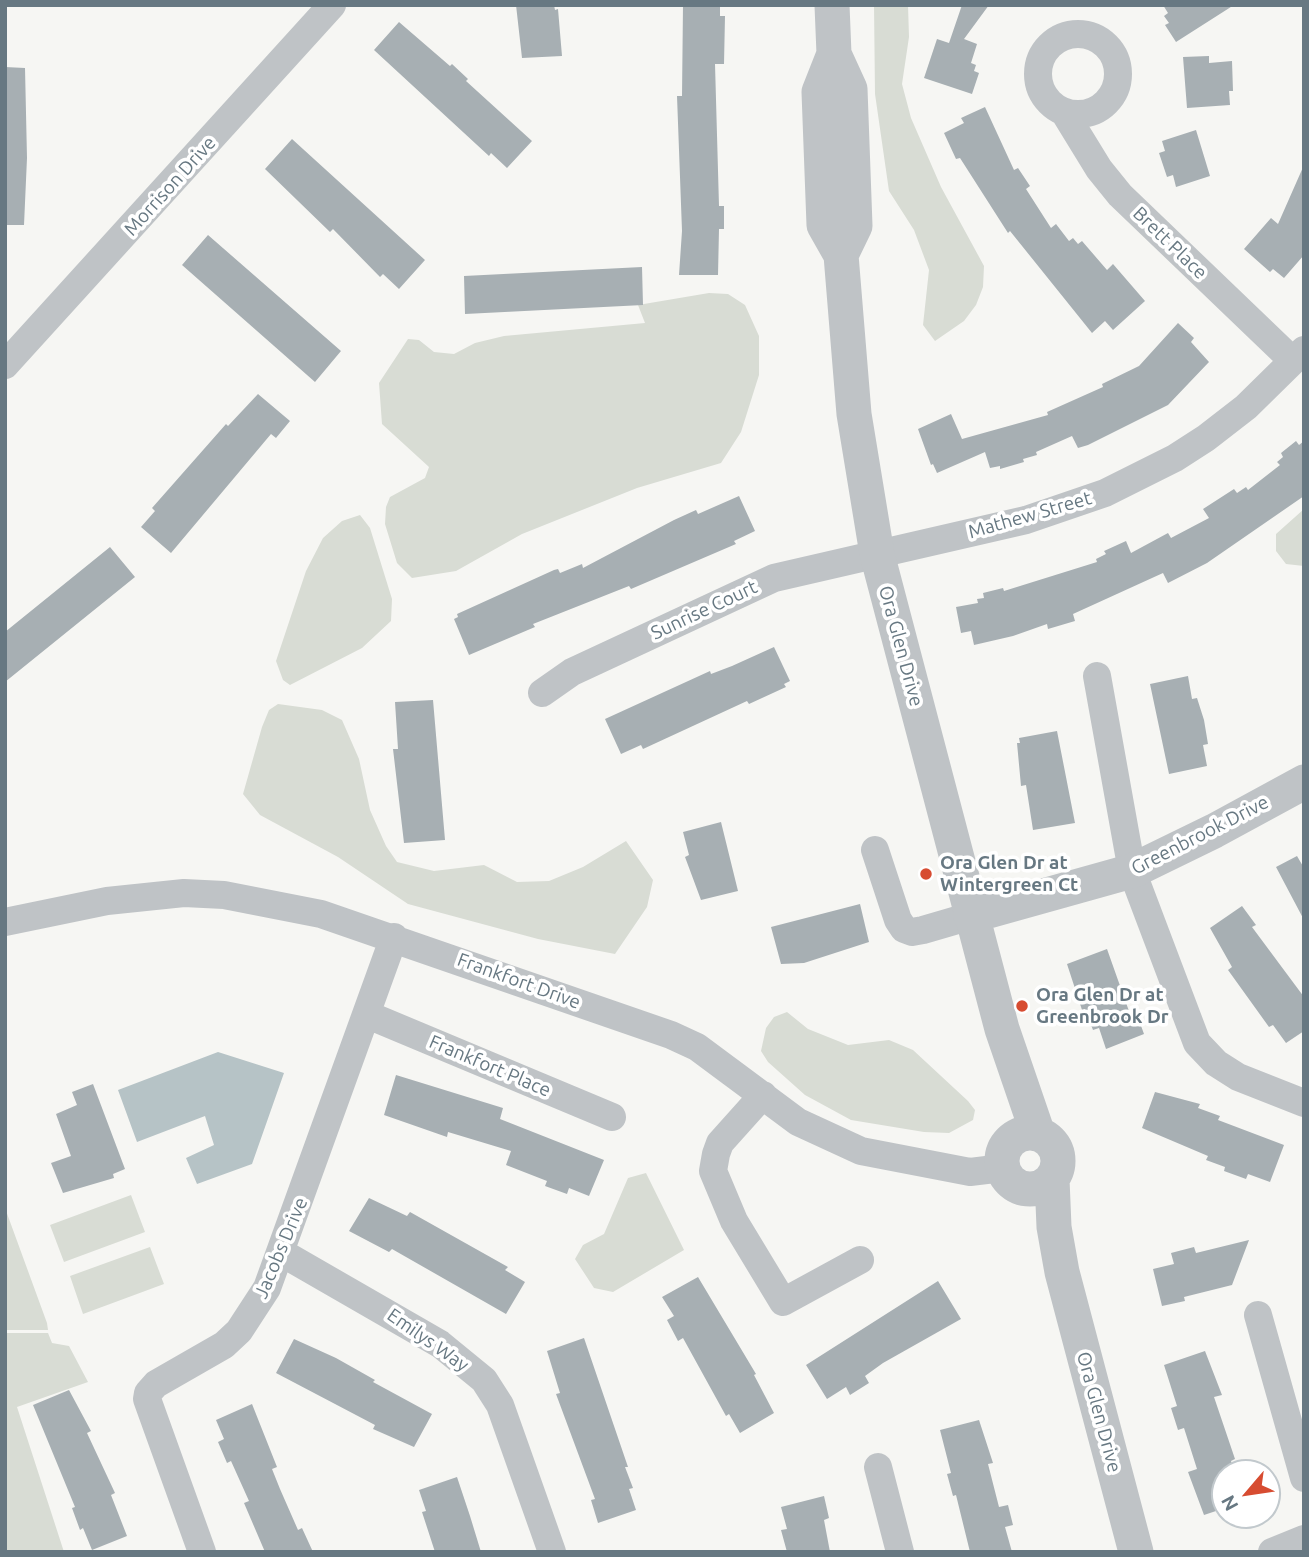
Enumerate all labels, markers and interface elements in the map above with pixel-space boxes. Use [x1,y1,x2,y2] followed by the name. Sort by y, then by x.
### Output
[119,132,221,240] street label: Morrison Drive
[1128,202,1212,284] street label: Brett Place
[966,487,1094,543] street label: Mathew Street
[647,575,761,645] street label: Sunrise Court
[874,583,928,709] street label: Ora Glen Drive
[1128,791,1272,879] street label: Greenbrook Drive
[940,852,1078,896] place label: Ora Glen Dr at Wintergreen Ct
[918,866,934,882] marker: Ora Glen Dr at Wintergreen Ct
[454,948,584,1014] street label: Frankfort Drive
[1036,984,1169,1028] place label: Ora Glen Dr at Greenbrook Dr
[1014,998,1030,1014] marker: Ora Glen Dr at Greenbrook Dr
[426,1030,554,1102] street label: Frankfort Place
[249,1194,313,1302] street label: Jacobs Drive
[383,1304,473,1376] street label: Emilys Way
[1072,1349,1126,1475] street label: Ora Glen Drive
[1211,1459,1281,1529] north arrow
[1216,1492,1242,1515] text: N

